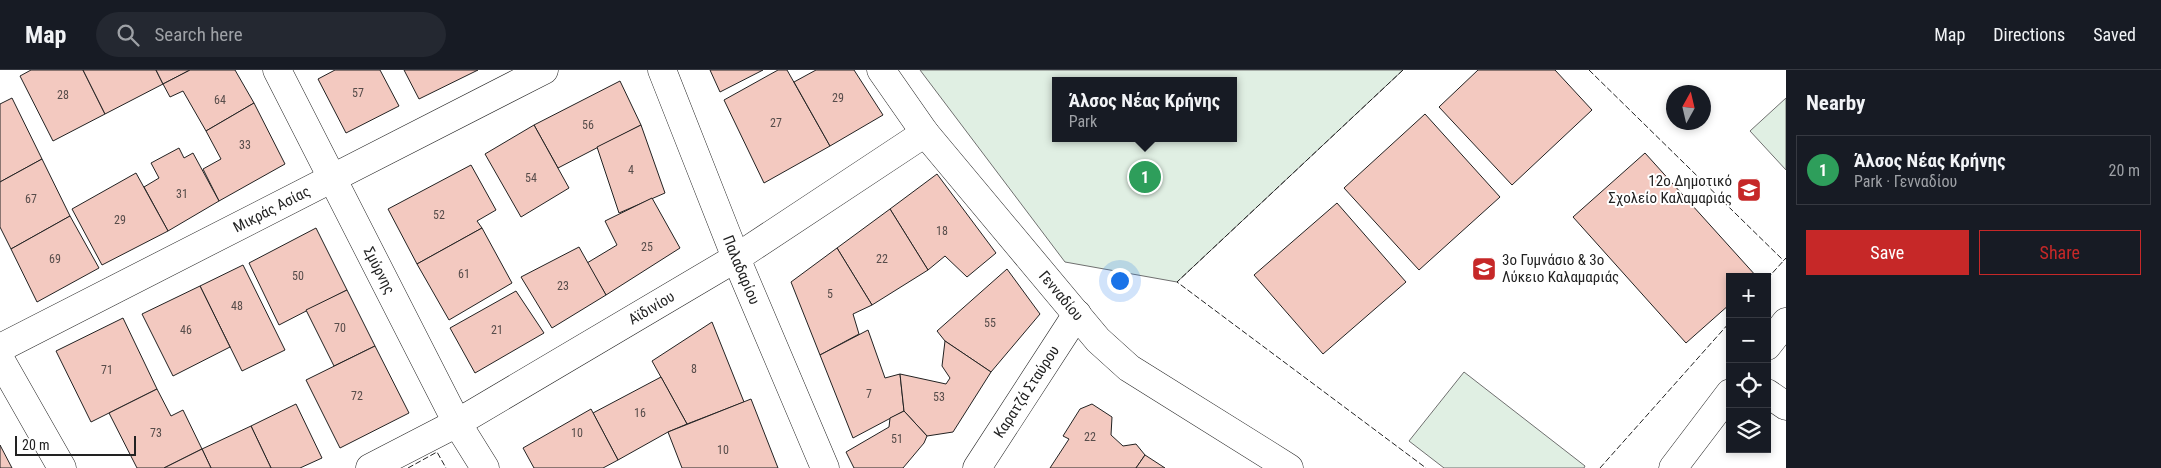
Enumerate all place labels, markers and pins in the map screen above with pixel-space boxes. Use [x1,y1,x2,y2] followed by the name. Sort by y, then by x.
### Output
[1129,158,1161,196] pin: 1
[1608,172,1732,207] place label: 12ο Δημοτικό Σχολείο Καλαμαριάς
[1736,177,1762,203] school or university icon: 12ο Δημοτικό Σχολείο Καλαμαριάς
[1502,251,1619,286] place label: 3ο Γυμνάσιο & 3ο Λύκειο Καλαμαριάς
[1471,256,1497,282] school or university icon: 3ο Γυμνάσιο & 3ο Λύκειο Καλαμαριάς

